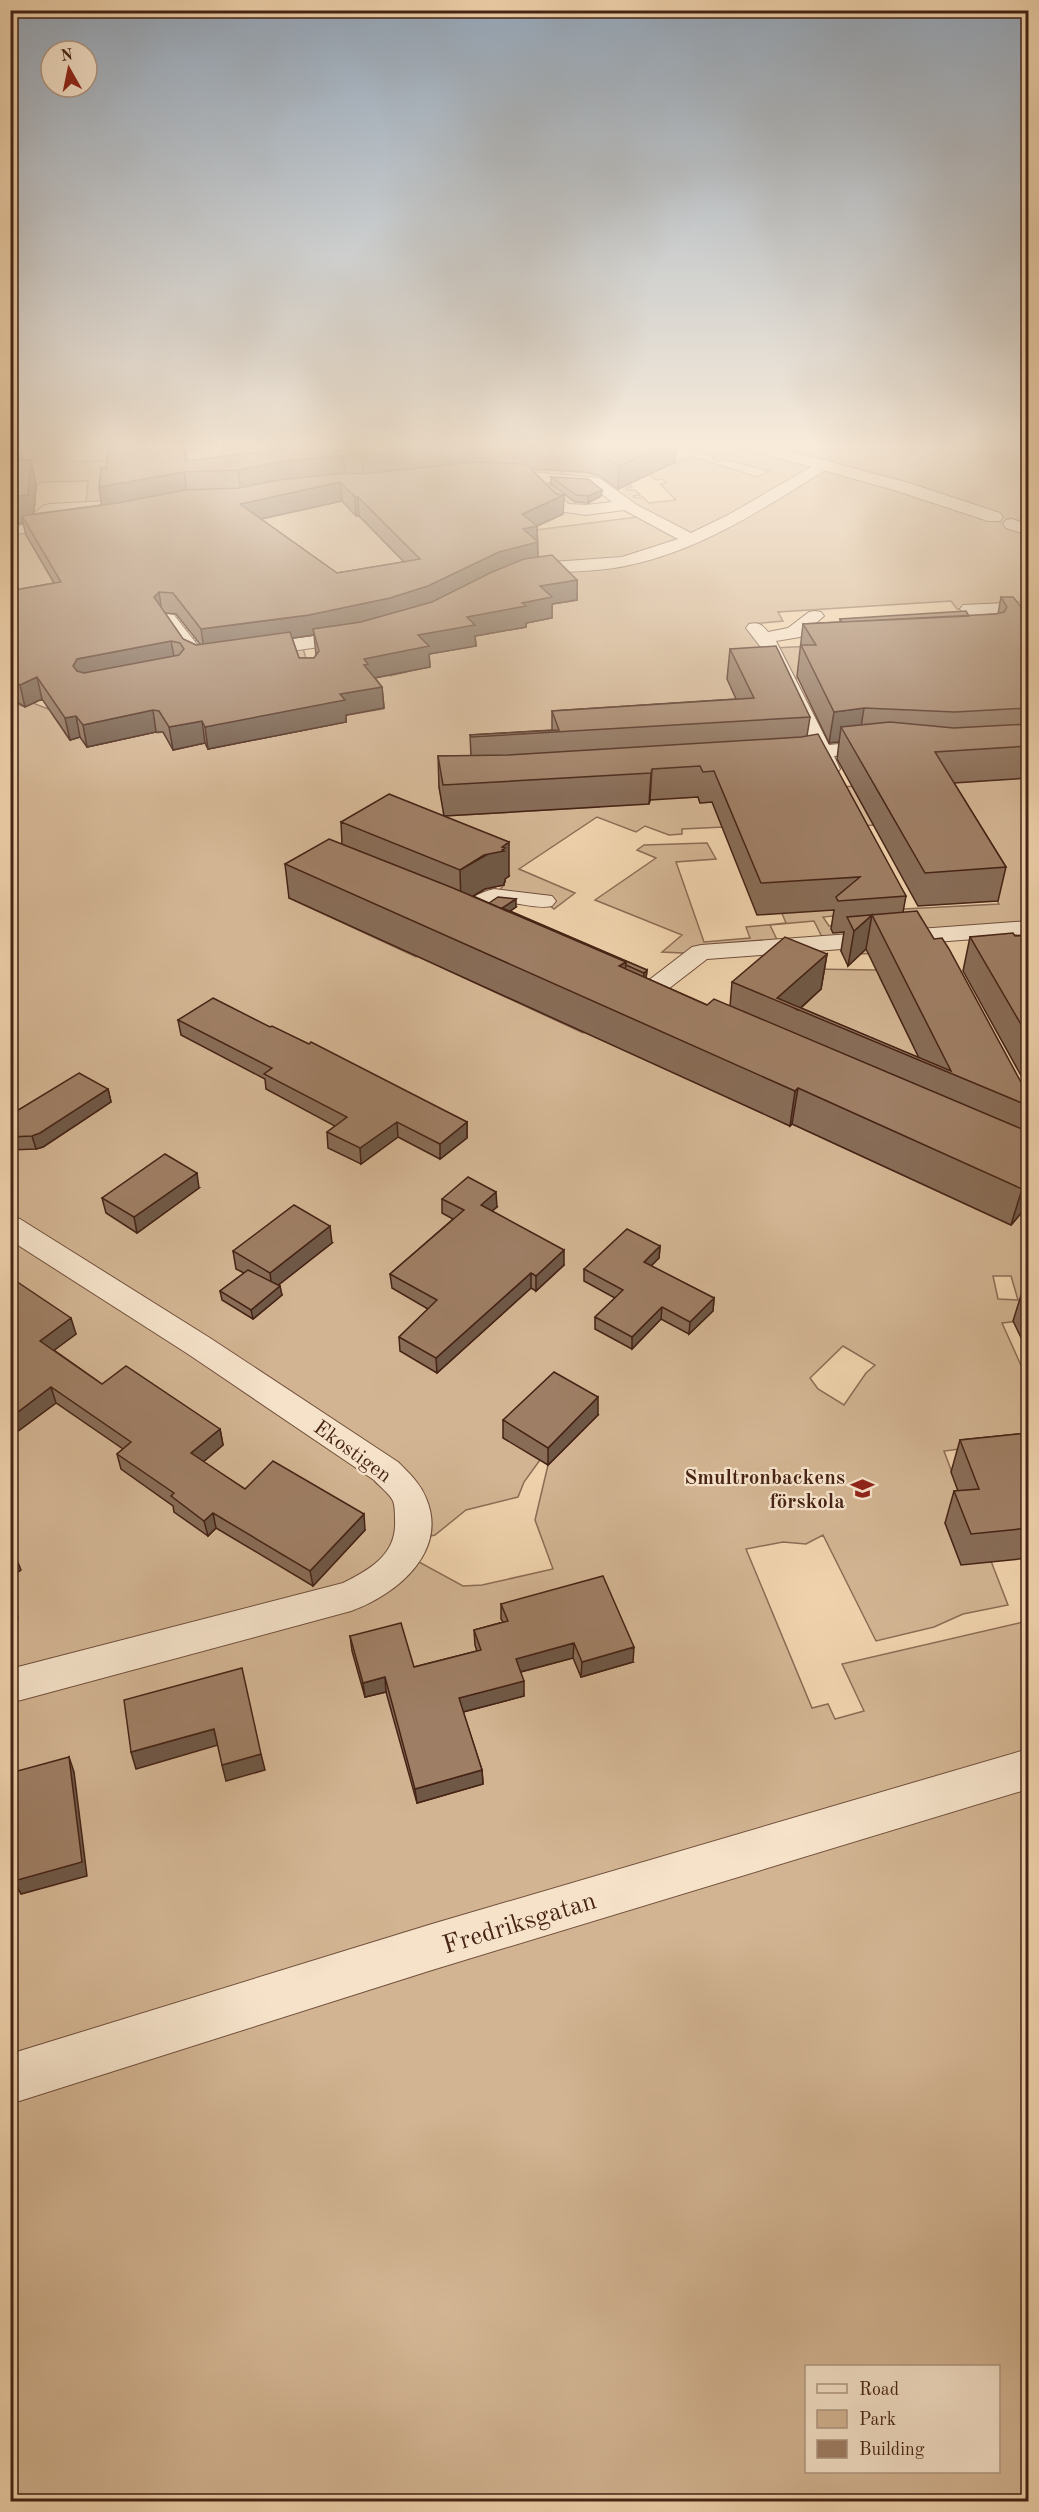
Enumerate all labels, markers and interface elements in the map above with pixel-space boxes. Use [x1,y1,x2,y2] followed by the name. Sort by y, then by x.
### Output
[39,39,99,99] north arrow
[60,47,75,65] text: N
[309,1417,395,1487] street label: Ekostigen
[684,1468,845,1513] place label: Smultronbackens förskola
[850,1476,876,1502] school or university icon: Smultronbackens förskola
[440,1888,599,1960] street label: Fredriksgatan
[805,2365,1000,2473] legend
[859,2381,899,2399] text: Road
[859,2411,896,2429] text: Park
[859,2441,925,2459] text: Building

